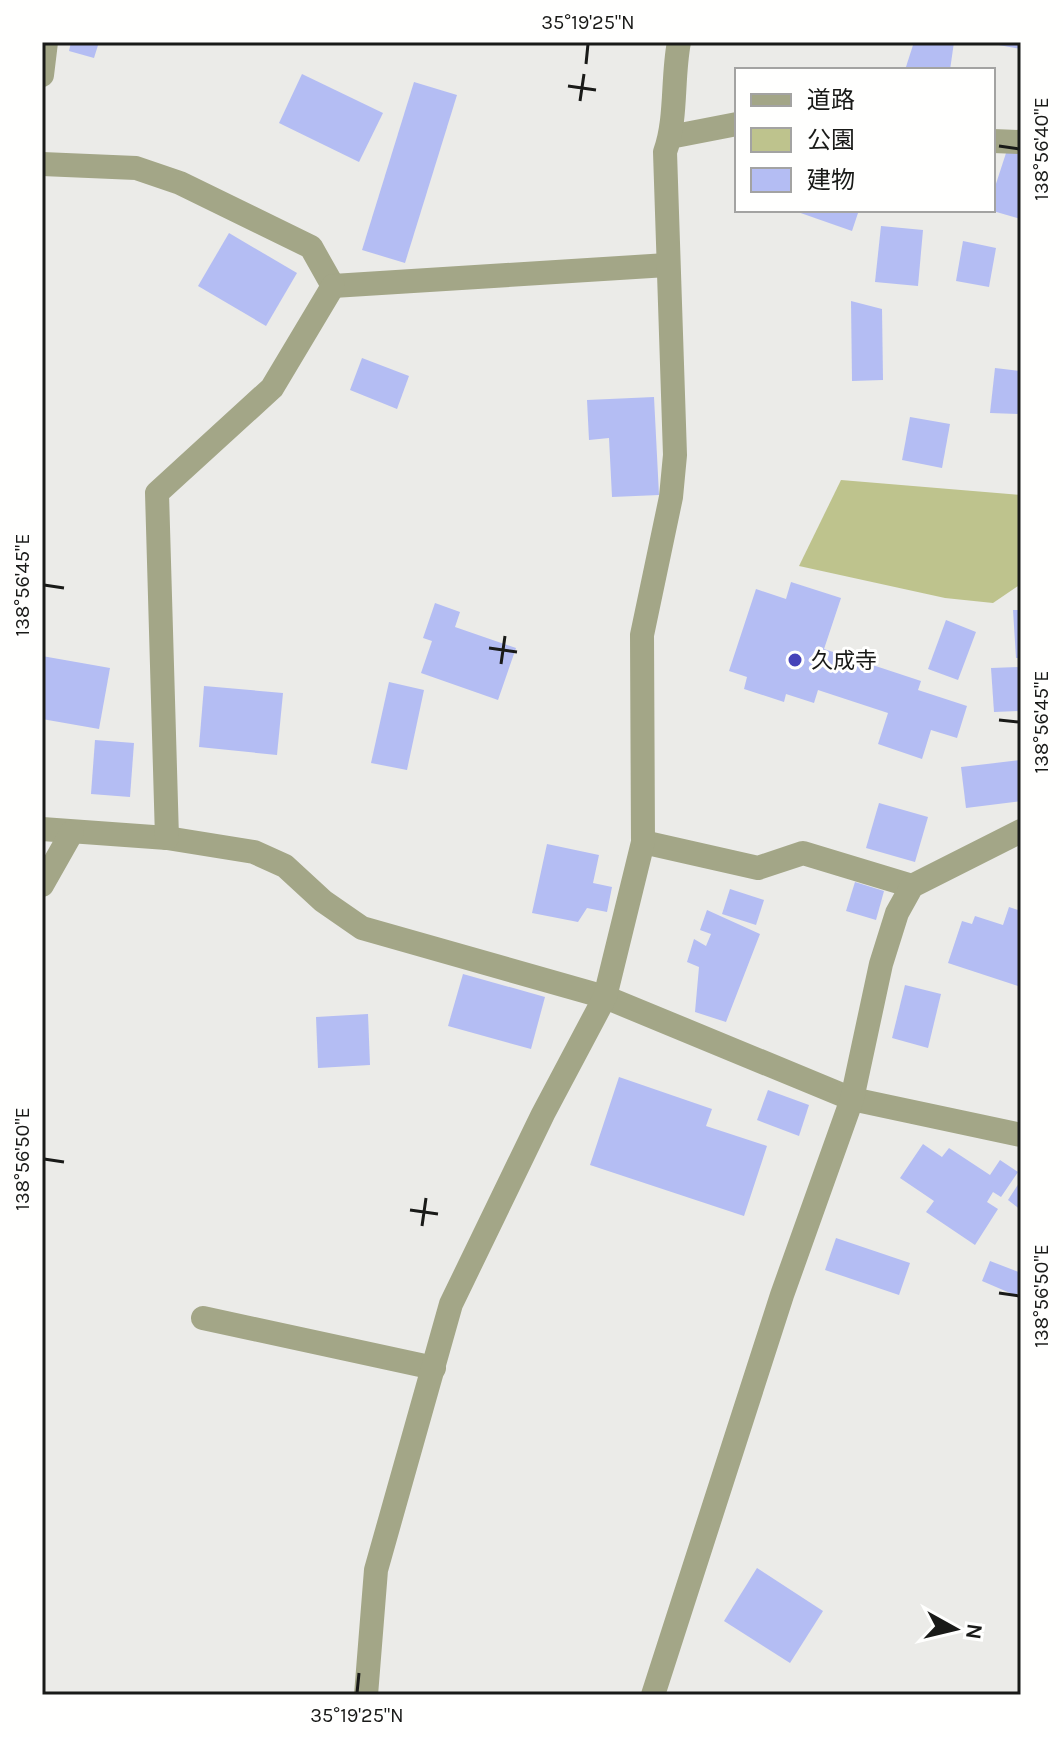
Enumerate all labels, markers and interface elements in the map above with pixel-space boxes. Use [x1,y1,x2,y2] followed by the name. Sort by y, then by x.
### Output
[541,11,635,34] text: 35°19'25"N
[735,68,995,212] legend
[807,86,855,114] text: 道路
[1030,97,1053,201] text: 138°56'40"E
[807,126,855,154] text: 公園
[807,166,855,194] text: 建物
[11,534,34,636] text: 138°56'45"E
[811,648,877,674] place label: 久成寺
[786,651,804,669] marker: 久成寺
[1030,671,1053,773] text: 138°56'45"E
[11,1107,34,1211] text: 138°56'50"E
[1030,1244,1053,1348] text: 138°56'50"E
[915,1589,995,1669] north arrow
[960,1622,988,1641] text: N
[310,1704,404,1727] text: 35°19'25"N

